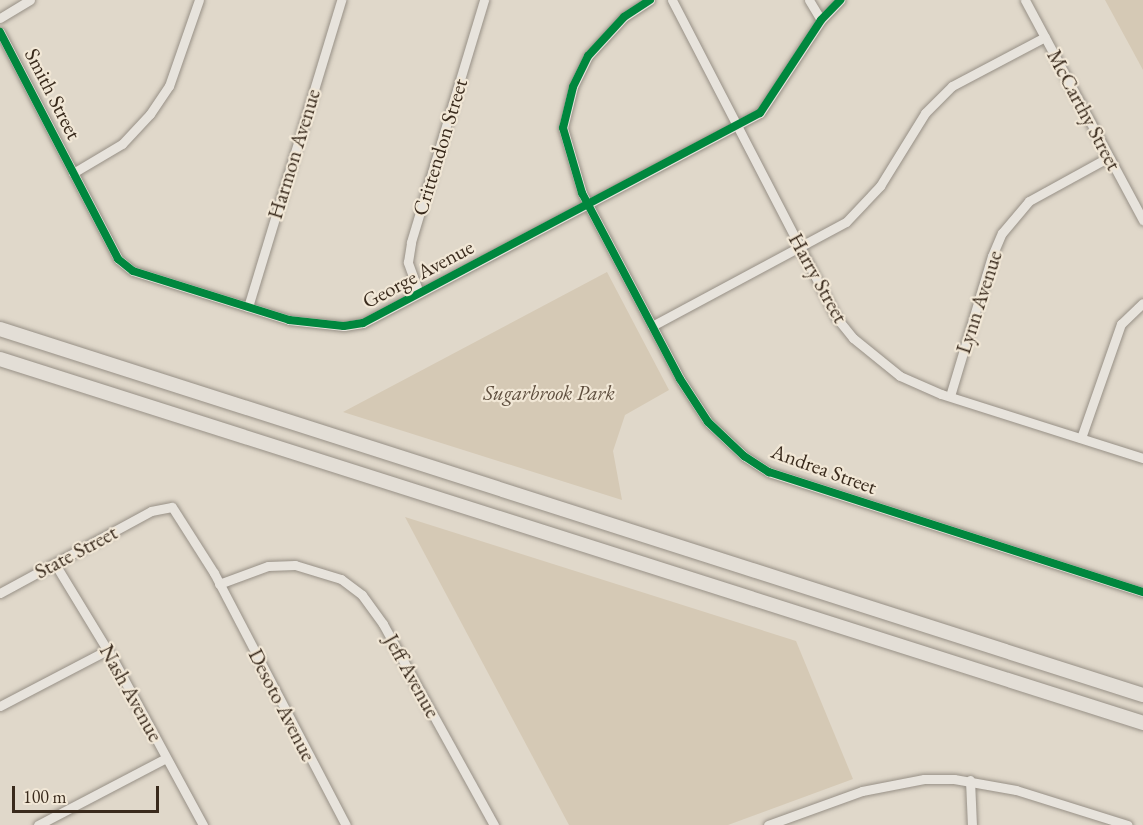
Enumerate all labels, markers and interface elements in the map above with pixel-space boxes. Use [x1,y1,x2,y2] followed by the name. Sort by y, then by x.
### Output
[19,44,87,144] street label: Smith Street
[1042,45,1126,175] street label: McCarthy Street
[407,75,473,219] street label: Crittendon Street
[262,86,326,222] street label: Harmon Avenue
[783,229,853,327] street label: Harry Street
[358,234,478,314] street label: George Avenue
[950,247,1008,357] street label: Lynn Avenue
[483,380,615,406] park label: Sugarbrook Park
[768,438,880,500] street label: Andrea Street
[30,520,122,584] street label: State Street
[379,630,445,722] street label: Jeff Avenue
[94,640,168,746] street label: Nash Avenue
[243,645,321,765] street label: Desoto Avenue
[15,774,162,812] scale bar
[23,785,67,808] text: 100 m

